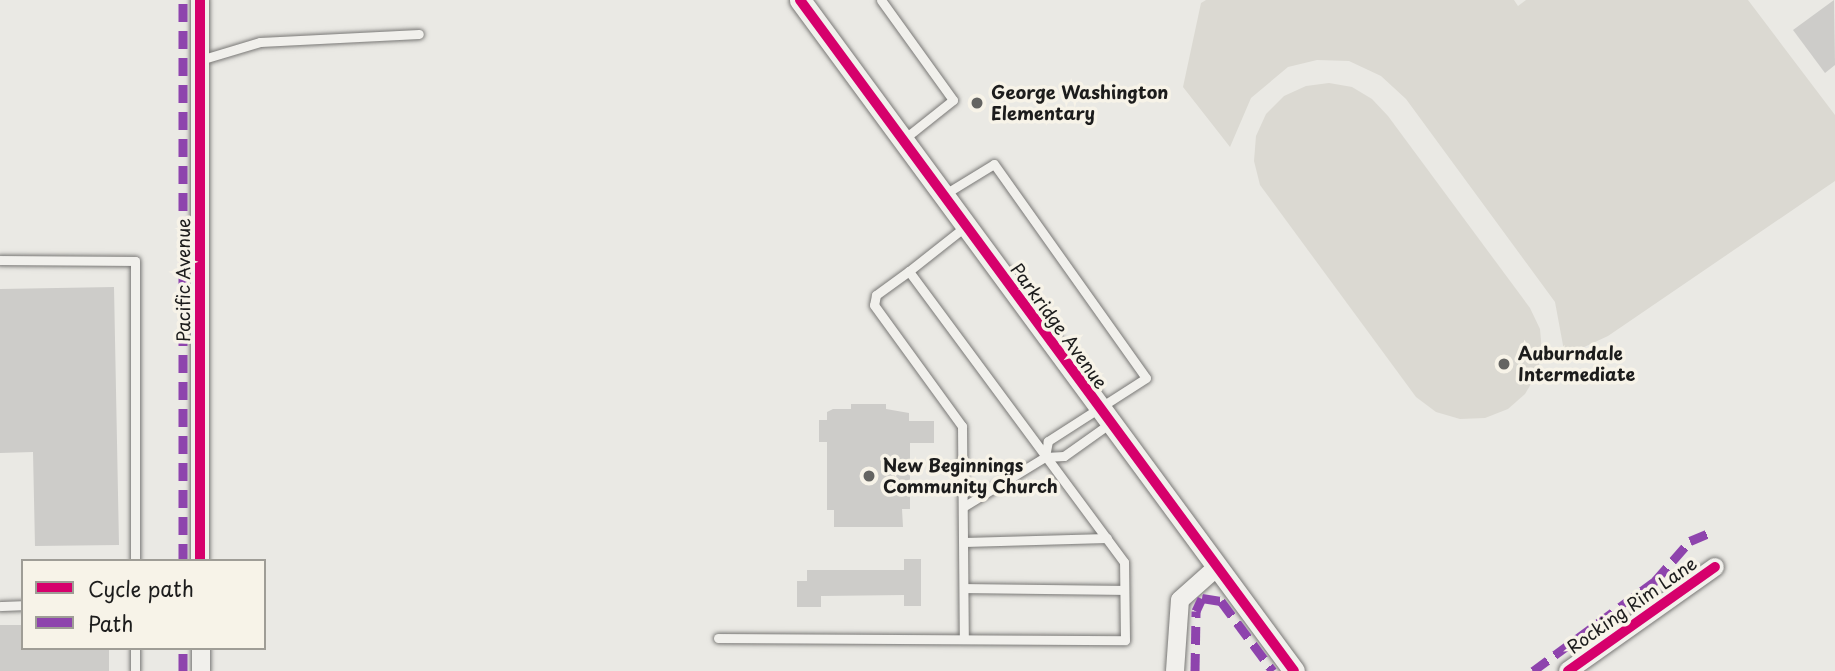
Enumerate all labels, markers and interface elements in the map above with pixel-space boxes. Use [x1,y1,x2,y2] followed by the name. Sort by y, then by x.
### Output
[991,82,1169,124] place label: George Washington Elementary
[969,95,985,111] marker: George Washington Elementary
[172,218,194,342] street label: Pacific Avenue
[1006,259,1112,393] street label: Parkridge Avenue
[1518,343,1635,386] place label: Auburndale Intermediate
[1496,356,1512,372] marker: Auburndale Intermediate
[883,455,1059,498] place label: New Beginnings Community Church
[861,468,877,484] marker: New Beginnings Community Church
[1562,552,1702,658] street label: Rocking Rim Lane
[21,559,266,650] legend
[88,572,194,604] text: Cycle path
[88,607,133,639] text: Path

